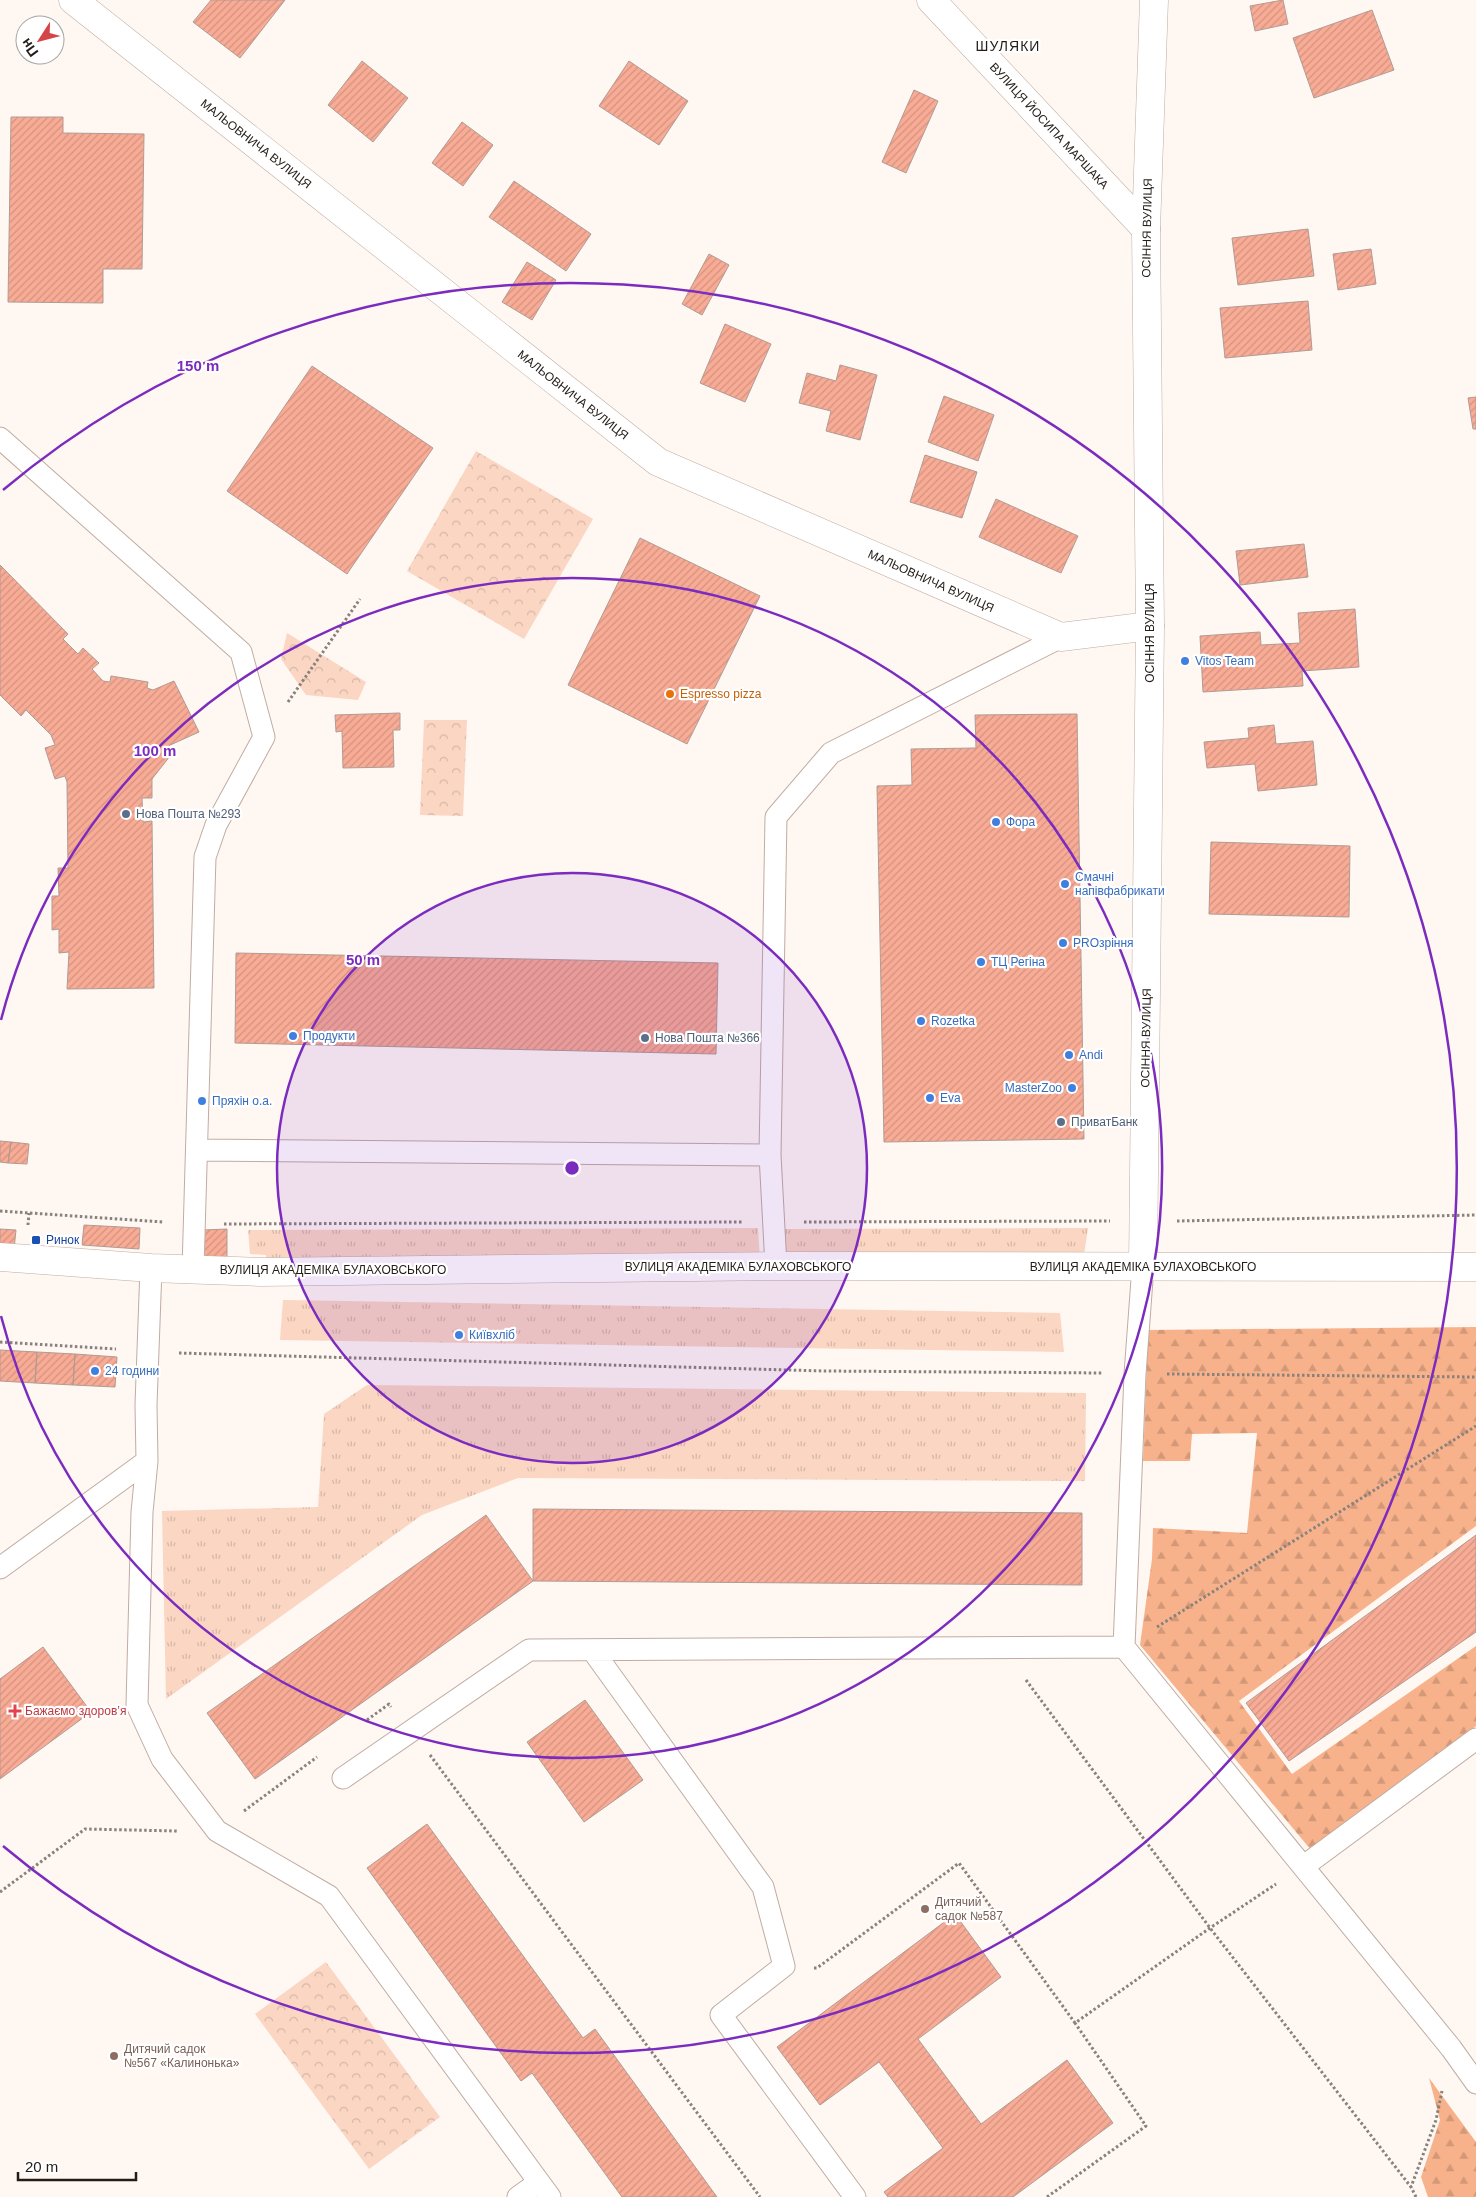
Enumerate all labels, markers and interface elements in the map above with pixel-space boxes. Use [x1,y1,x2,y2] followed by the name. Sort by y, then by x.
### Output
[15,15,65,65] north arrow
[18,35,41,60] text: Пн
[976,38,1040,54] district label: ШУЛЯКИ
[987,59,1112,192] street label: ВУЛИЦЯ ЙОСИПА МАРШАКА
[198,96,314,192] street label: МАЛЬОВНИЧА ВУЛИЦЯ
[1139,178,1155,278] street label: ОСІННЯ ВУЛИЦЯ
[515,347,631,443] street label: МАЛЬОВНИЧА ВУЛИЦЯ
[177,357,219,374] text: 150 m
[866,547,996,615] street label: МАЛЬОВНИЧА ВУЛИЦЯ
[1143,583,1157,683] street label: ОСІННЯ ВУЛИЦЯ
[1195,654,1254,668] place label: Vitos Team
[1179,655,1191,667] marker: Vitos Team
[680,687,762,701] place label: Espresso pizza
[664,688,676,700] marker: Espresso pizza
[134,742,176,759] text: 100 m
[136,807,241,821] place label: Нова Пошта №293
[120,808,132,820] marker: Нова Пошта №293
[1006,815,1035,829] place label: Фора
[990,816,1002,828] marker: Фора
[1075,870,1165,898] place label: Смачні напівфабрикати
[1059,878,1071,890] marker: Смачні напівфабрикати
[1073,936,1134,950] place label: PROзріння
[1057,937,1069,949] marker: PROзріння
[346,951,380,968] text: 50 m
[991,955,1045,969] place label: ТЦ Регіна
[975,956,987,968] marker: ТЦ Регіна
[1138,988,1154,1088] street label: ОСІННЯ ВУЛИЦЯ
[931,1014,975,1028] place label: Rozetka
[915,1015,927,1027] marker: Rozetka
[303,1029,355,1043] place label: Продукти
[287,1030,299,1042] marker: Продукти
[655,1031,760,1045] place label: Нова Пошта №366
[639,1032,651,1044] marker: Нова Пошта №366
[1079,1048,1103,1062] place label: Andi
[1063,1049,1075,1061] marker: Andi
[1005,1081,1062,1095] place label: MasterZoo
[1066,1082,1078,1094] marker: MasterZoo
[940,1091,961,1105] place label: Eva
[924,1092,936,1104] marker: Eva
[212,1094,272,1108] place label: Пряхін о.а.
[196,1095,208,1107] marker: Пряхін о.а.
[1071,1115,1138,1129] place label: ПриватБанк
[1055,1116,1067,1128] marker: ПриватБанк
[563,1159,581,1177] centre of rings
[46,1233,80,1247] place label: Ринок
[30,1234,42,1246] marker: Ринок
[625,1260,851,1274] street label: ВУЛИЦЯ АКАДЕМІКА БУЛАХОВСЬКОГО
[1030,1260,1256,1274] street label: ВУЛИЦЯ АКАДЕМІКА БУЛАХОВСЬКОГО
[220,1263,446,1277] street label: ВУЛИЦЯ АКАДЕМІКА БУЛАХОВСЬКОГО
[469,1328,515,1342] place label: Київхліб
[453,1329,465,1341] marker: Київхліб
[105,1364,159,1378] place label: 24 години
[89,1365,101,1377] marker: 24 години
[25,1704,126,1718] place label: Бажаємо здоровʼя
[9,1705,21,1717] marker: Бажаємо здоровʼя
[935,1895,1003,1923] place label: Дитячий садок №587
[919,1903,931,1915] marker: Дитячий садок №587
[124,2042,240,2070] place label: Дитячий садок №567 «Калинонька»
[108,2050,120,2062] marker: Дитячий садок №567 «Калинонька»
[18,2150,135,2182] scale bar
[25,2158,58,2175] text: 20 m

